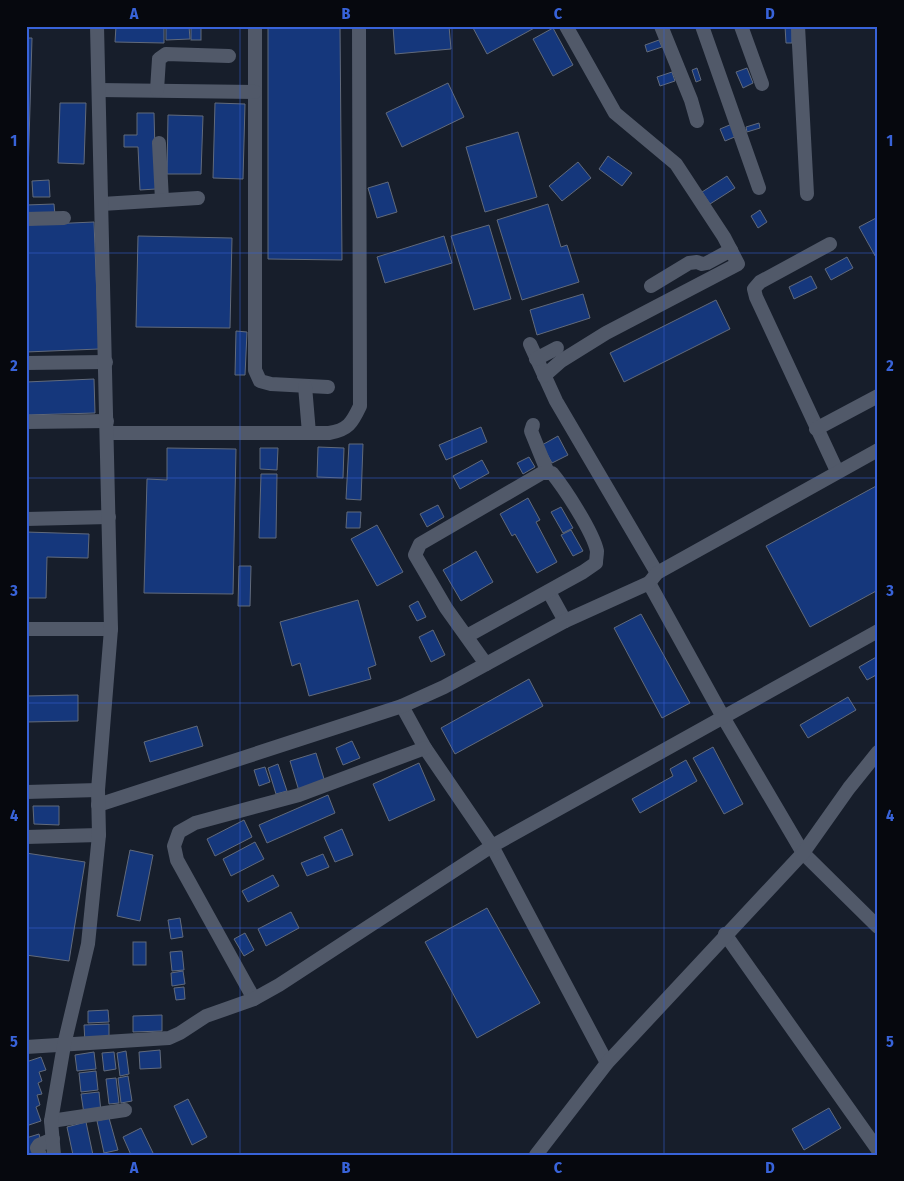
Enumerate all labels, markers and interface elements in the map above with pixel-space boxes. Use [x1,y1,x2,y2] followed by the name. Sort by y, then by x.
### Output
[129,4,139,23] text: A
[342,4,351,23] text: B
[554,4,563,23] text: C
[765,4,775,23] text: D
[11,131,17,150] text: 1
[887,131,893,150] text: 1
[9,356,18,375] text: 2
[885,356,894,375] text: 2
[9,581,18,600] text: 3
[885,581,894,600] text: 3
[10,806,18,825] text: 4
[886,806,894,825] text: 4
[10,1032,18,1051] text: 5
[886,1032,894,1051] text: 5
[129,1158,139,1177] text: A
[342,1158,351,1177] text: B
[554,1158,563,1177] text: C
[765,1158,775,1177] text: D

